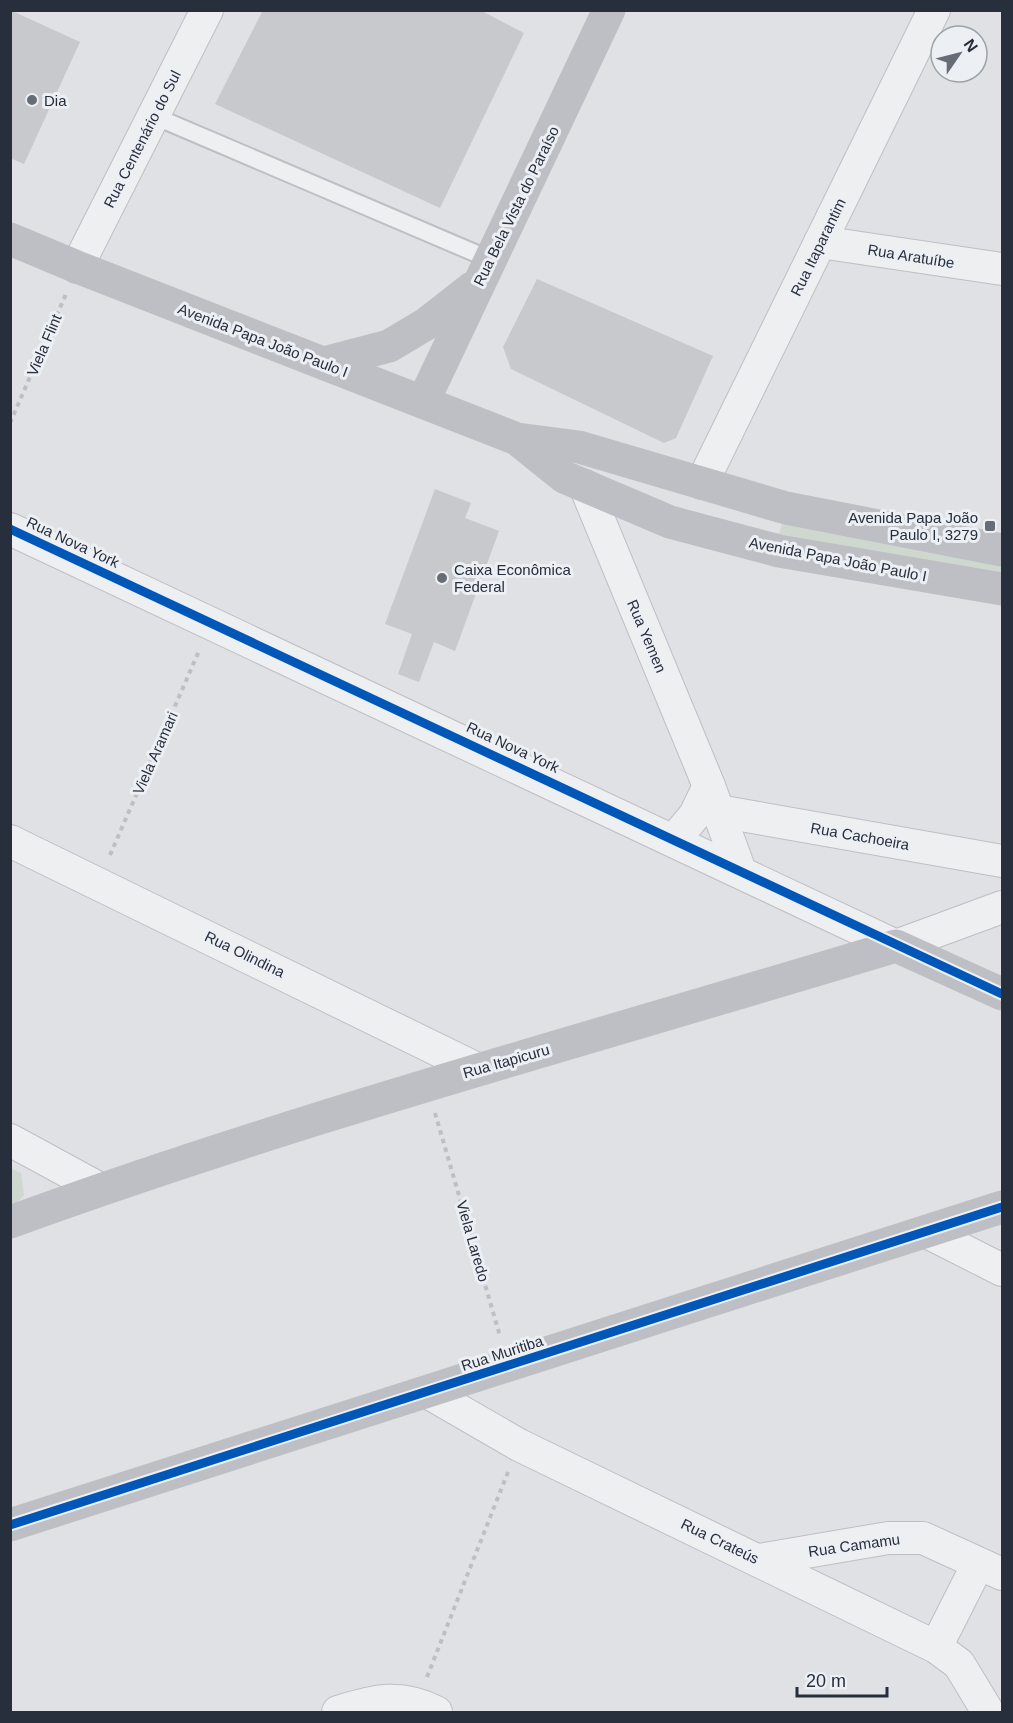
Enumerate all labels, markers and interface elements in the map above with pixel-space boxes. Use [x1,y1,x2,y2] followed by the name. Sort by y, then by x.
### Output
[929,24,989,84] north arrow
[961,36,981,55] text: N
[100,68,184,210] street label: Rua Centenário do Sul
[44,92,67,109] place label: Dia
[25,93,39,107] marker: Dia
[470,123,562,289] street label: Rua Bela Vista do Paraíso
[787,195,849,299] street label: Rua Itaparantim
[866,241,956,271] street label: Rua Aratuíbe
[176,300,350,380] street label: Avenida Papa João Paulo I
[23,311,65,379] street label: Viela Flint
[848,509,978,543] place label: Avenida Papa João Paulo I, 3279
[24,513,122,571] street label: Rua Nova York
[983,519,997,533] marker: Avenida Papa João Paulo I, 3279
[748,533,928,585] street label: Avenida Papa João Paulo I
[454,561,571,595] place label: Caixa Econômica Federal
[435,571,449,585] marker: Caixa Econômica Federal
[624,597,670,675] street label: Rua Yemen
[129,709,181,797] street label: Viela Aramari
[464,718,562,776] street label: Rua Nova York
[809,819,911,853] street label: Rua Cachoeira
[202,927,288,981] street label: Rua Olindina
[461,1041,551,1081] street label: Rua Itapicuru
[453,1198,493,1284] street label: Viela Laredo
[459,1332,546,1374] street label: Rua Muritiba
[678,1515,762,1567] street label: Rua Crateús
[807,1530,901,1560] street label: Rua Camamu
[797,1660,887,1698] scale bar
[806,1671,846,1691] text: 20 m

